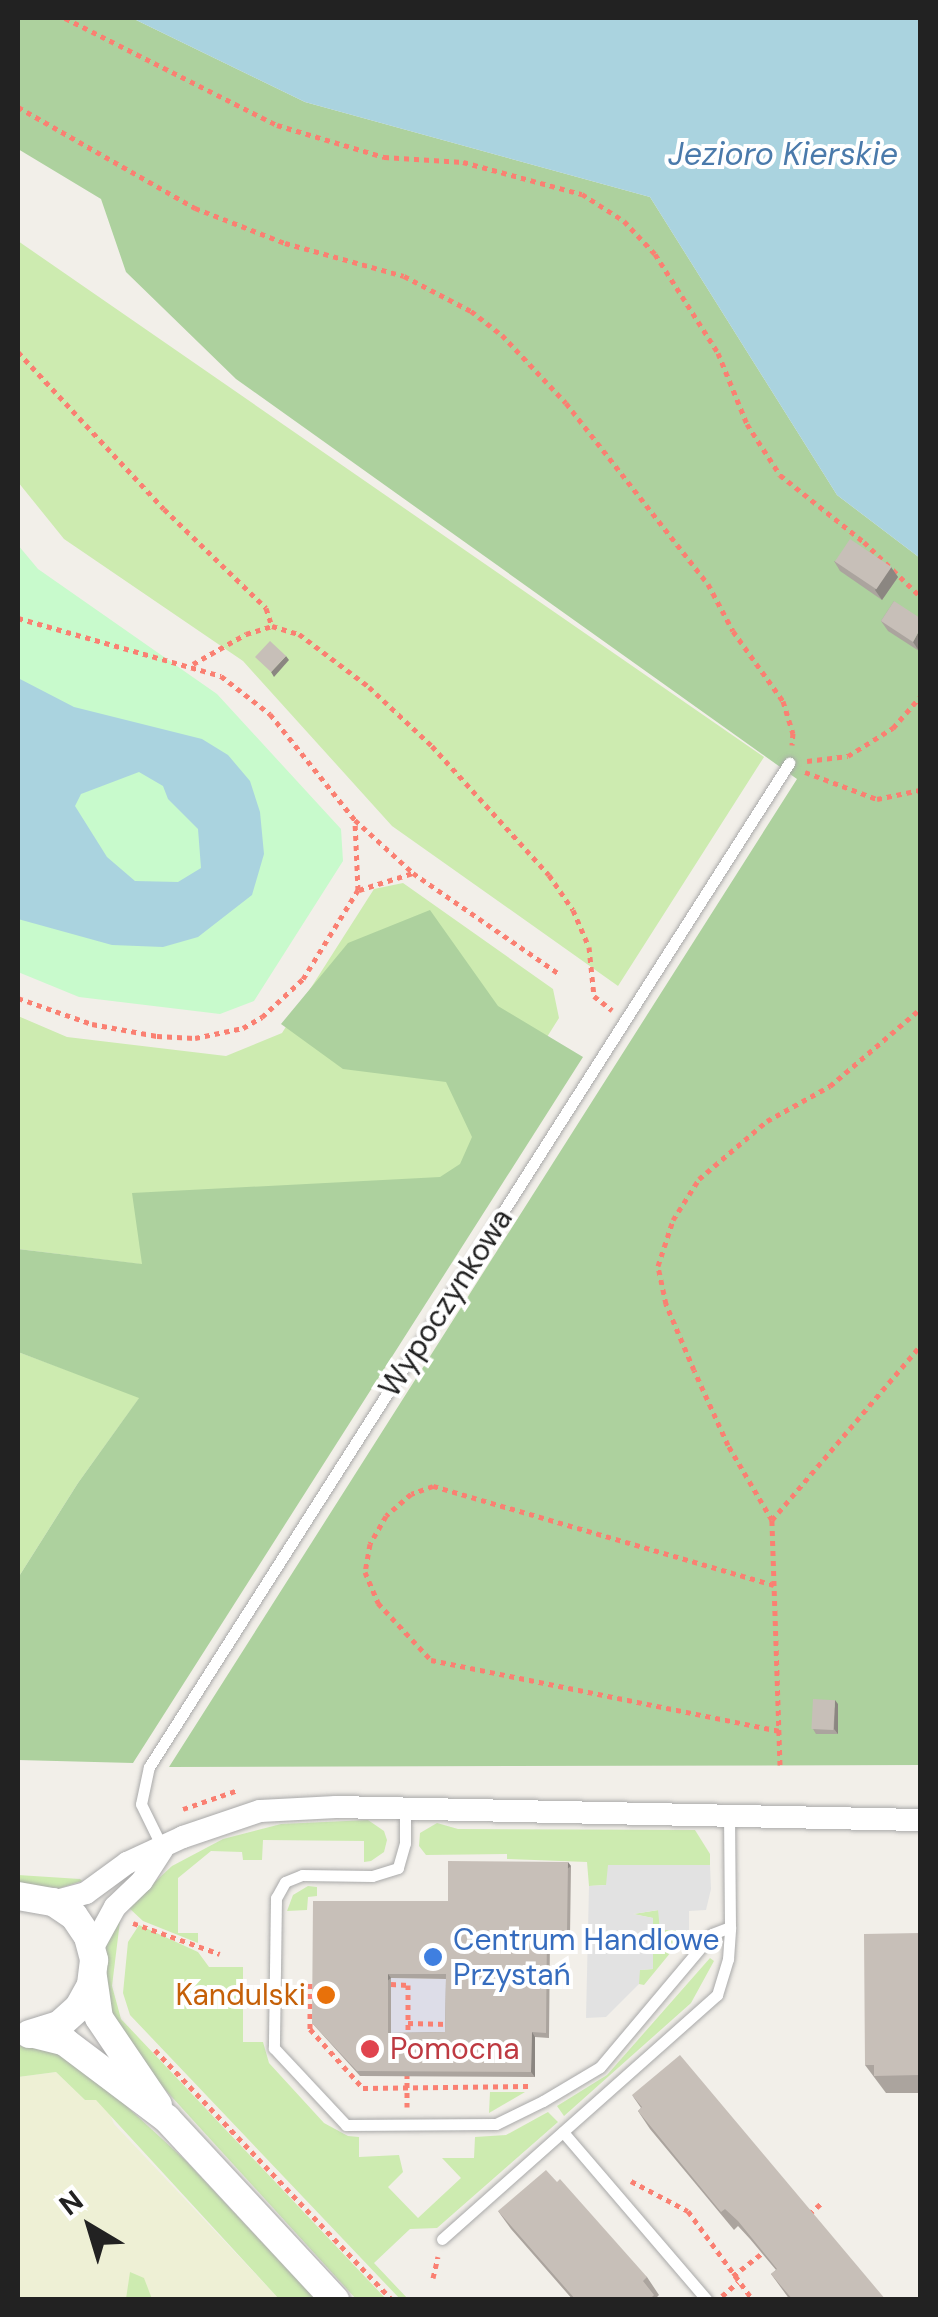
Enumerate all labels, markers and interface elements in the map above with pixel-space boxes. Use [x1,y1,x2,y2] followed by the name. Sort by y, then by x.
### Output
[668,135,898,173] water label: Jezioro Kierskie
[372,1202,520,1404] street label: Wypoczynkowa
[453,1922,720,1992] place label: Centrum Handlowe Przystań
[422,1946,444,1968] marker: Centrum Handlowe Przystań
[176,1977,306,2013] place label: Kandulski
[315,1984,337,2006] marker: Kandulski
[390,2031,520,2067] place label: Pomocna
[359,2038,381,2060] marker: Pomocna
[40,2177,140,2277] north arrow
[52,2182,91,2224] text: N

